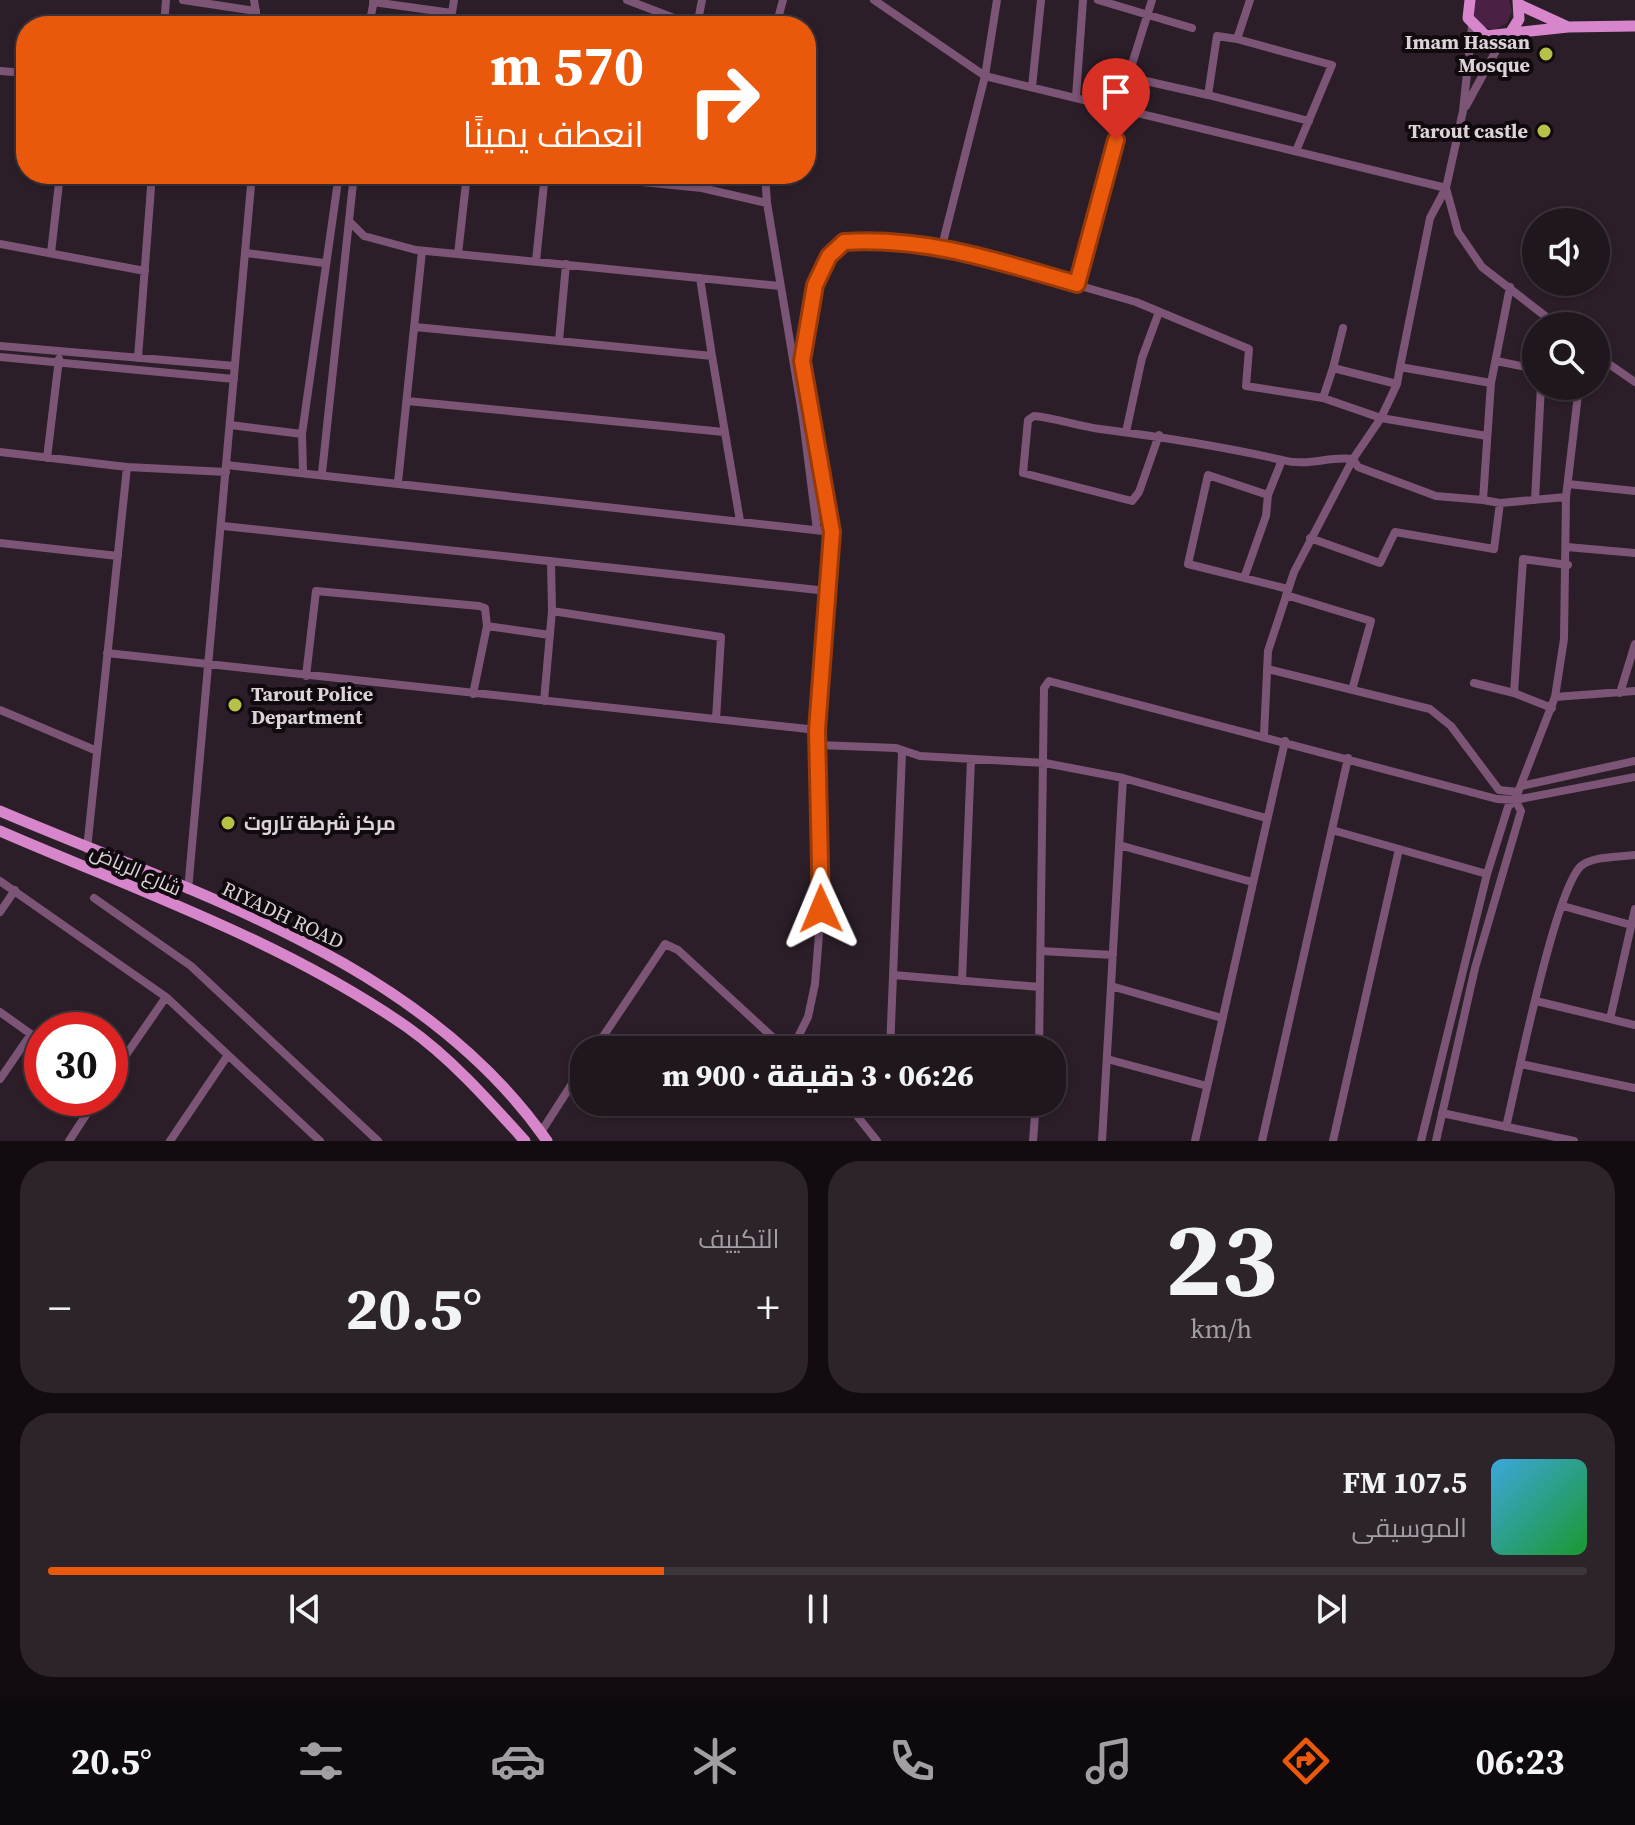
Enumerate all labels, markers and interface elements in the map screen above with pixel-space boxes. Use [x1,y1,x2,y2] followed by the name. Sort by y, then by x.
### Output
[490,27,644,104] text: 570 m
[1405,28,1530,79] place label: Imam Hassan Mosque
[1537,45,1555,63] marker: Imam Hassan Mosque
[672,48,776,152] icon: right
[1082,58,1150,140] pin
[1094,70,1138,114] icon: arrive
[463,110,644,159] text: انعطف يمينًا
[1408,117,1528,145] place label: Tarout castle
[1535,122,1553,140] marker: Tarout castle
[1522,208,1610,400] map controls
[1522,208,1610,296] button: sound
[1522,312,1610,400] button: search
[251,680,373,731] place label: Tarout Police Department
[226,696,244,714] marker: Tarout Police Department
[244,809,396,837] place label: مركز شرطة تاروت
[219,814,237,832] marker: مركز شرطة تاروت
[86,837,186,903] street label: شارع الرياض
[779,867,863,951] position arrow
[217,874,349,956] street label: RIYADH ROAD
[24,1012,128,1116] speed limit sign: 30
[662,1055,974,1096] text: 06:26 · 3 دقيقة · 900 m
[1165,1187,1278,1330] text: 23
[698,1221,780,1257] text: التكييف
[345,1267,482,1349] text: 20.5°
[48,1277,71,1338] text: −
[756,1277,780,1338] text: +
[1190,1311,1252,1347] text: km/h
[1342,1462,1467,1503] text: 107.5 FM
[1352,1510,1467,1546] text: الموسيقى
[283,1587,327,1631] icon: previous
[796,1587,840,1631] icon: pause
[1309,1587,1353,1631] icon: next
[293,1733,349,1789] icon: filters
[490,1733,546,1789] icon: car
[687,1733,743,1789] icon: climate
[884,1733,940,1789] icon: phone
[1081,1733,1137,1789] icon: music
[1278,1733,1334,1789] icon: directions
[71,1737,152,1786] text: 20.5°
[1476,1737,1564,1786] text: 06:23

